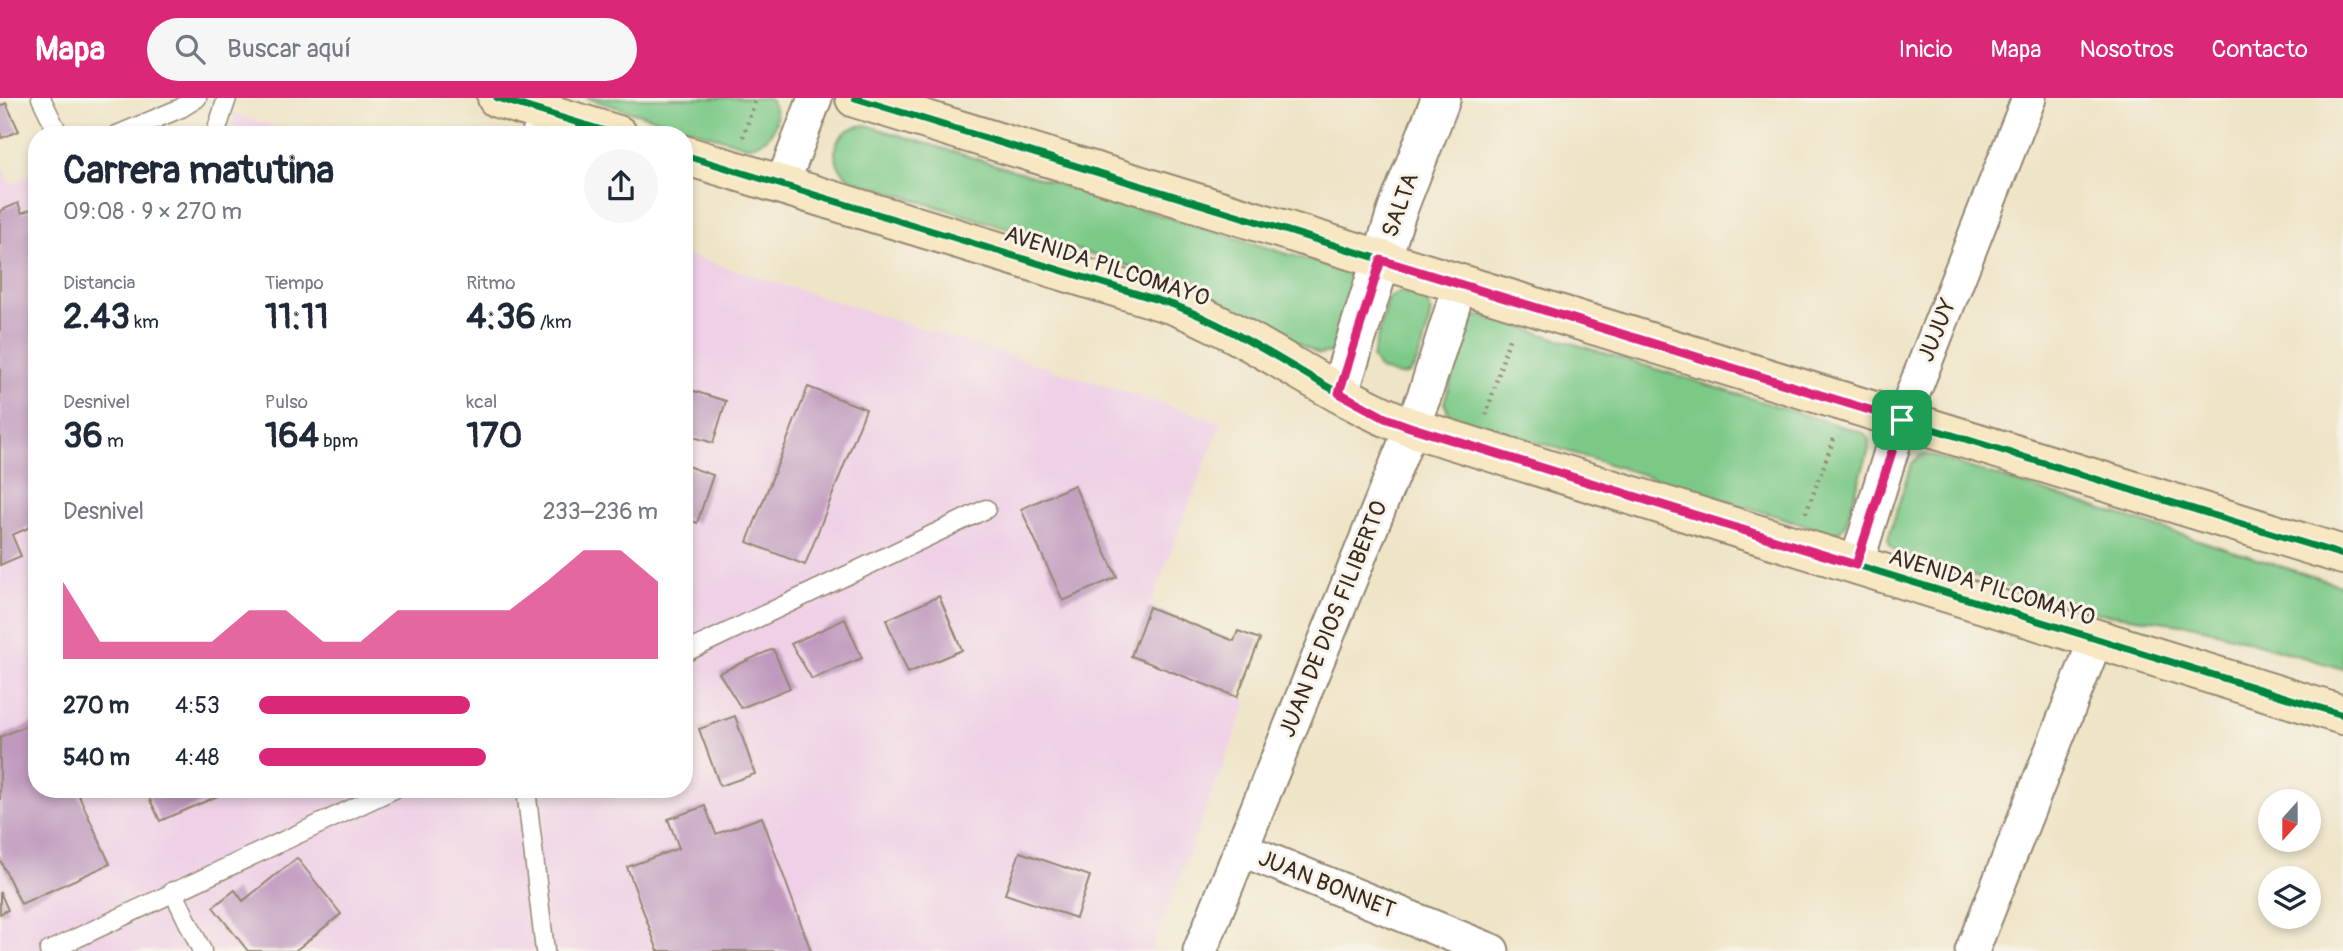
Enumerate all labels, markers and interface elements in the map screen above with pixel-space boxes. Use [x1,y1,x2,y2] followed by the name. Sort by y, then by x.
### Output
[147,18,637,81] search box
[35,29,105,70] text: Mapa
[171,30,209,68] icon: search
[227,33,351,65] text: Buscar aquí
[1899,35,1953,64] text: Inicio
[1991,35,2042,64] text: Mapa
[2080,35,2174,64] text: Nosotros
[2212,35,2308,64] text: Contacto
[63,147,334,195] text: Carrera matutina
[584,149,658,223] button: share
[1375,169,1425,241] street label: SALTA
[63,197,242,226] text: 09:08 · 9 × 270 m
[1001,219,1213,313] street label: AVENIDA PILCOMAYO
[63,271,135,295] text: Distancia
[265,271,324,295] text: Tiempo
[466,271,515,295] text: Ritmo
[1911,294,1963,366] street label: JUJUY
[63,295,130,339] text: 2.43
[265,295,329,339] text: 11:11
[466,295,536,339] text: 4:36
[130,310,159,334] text: km
[536,310,572,334] text: /km
[63,390,130,414] text: Desnivel
[265,390,308,414] text: Pulso
[466,390,497,414] text: kcal
[1872,390,1932,450] pin
[1883,401,1921,439] icon: arrive
[63,414,103,458] text: 36
[265,414,319,458] text: 164
[466,414,522,458] text: 170
[103,429,124,453] text: m
[319,429,358,453] text: bpm
[63,497,144,526] text: Desnivel
[543,497,658,526] text: 233–236 m
[1272,497,1394,741] street label: JUAN DE DIOS FILIBERTO
[1885,542,2099,632] street label: AVENIDA PILCOMAYO
[63,691,129,720] text: 270 m
[175,691,220,720] text: 4:53
[63,743,130,772] text: 540 m
[175,743,219,772] text: 4:48
[2258,789,2320,852] north arrow
[2258,789,2321,929] map controls
[1254,843,1400,925] street label: JUAN BONNET
[2258,866,2321,929] button: layers

